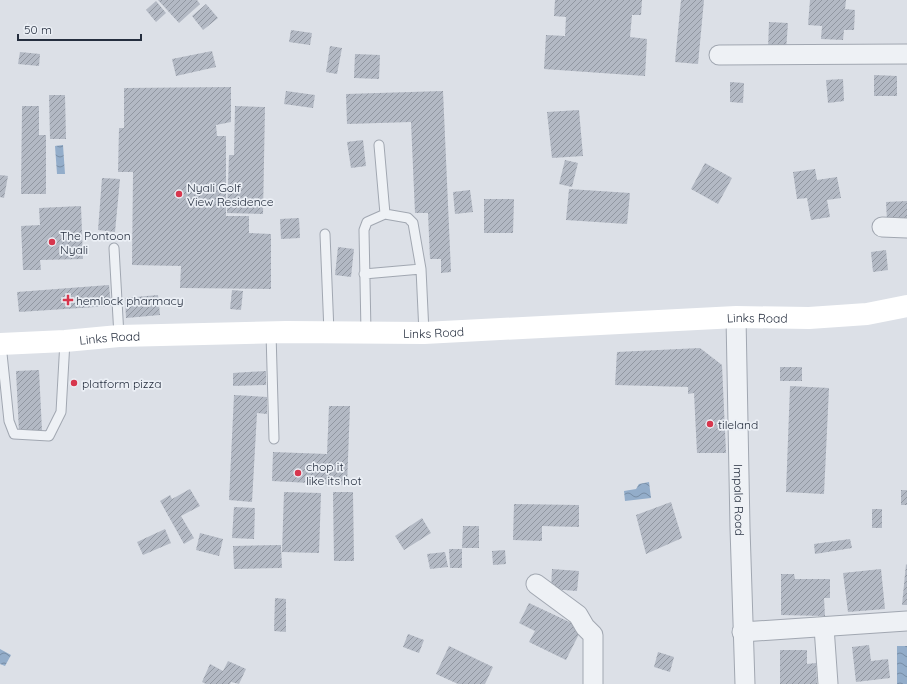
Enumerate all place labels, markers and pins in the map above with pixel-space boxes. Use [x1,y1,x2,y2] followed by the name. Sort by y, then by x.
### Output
[187,180,274,209] place label: Nyali Golf View Residence
[174,189,184,199] marker: Nyali Golf View Residence
[60,228,131,257] place label: The Pontoon Nyali
[47,237,57,247] marker: The Pontoon Nyali
[76,293,184,308] place label: hemlock pharmacy
[63,295,73,305] marker: hemlock pharmacy
[82,376,162,391] place label: platform pizza
[69,378,79,388] marker: platform pizza
[718,417,758,432] place label: tileland
[705,419,715,429] marker: tileland
[306,459,361,488] place label: chop it like its hot
[293,468,303,478] marker: chop it like its hot

